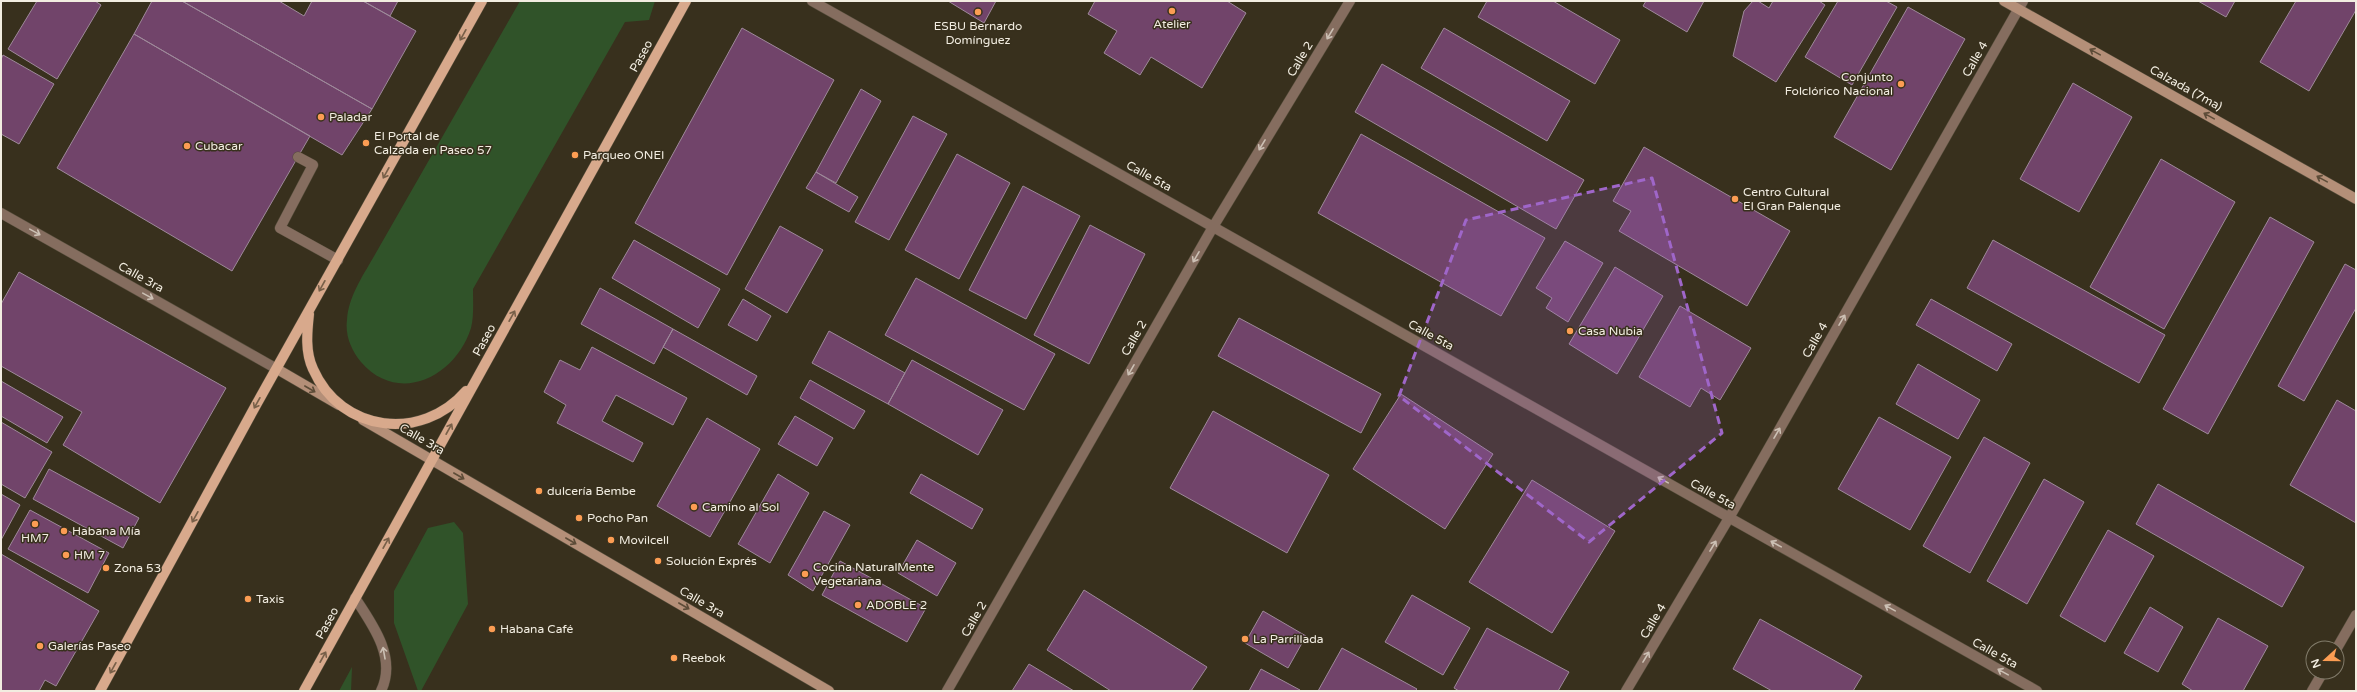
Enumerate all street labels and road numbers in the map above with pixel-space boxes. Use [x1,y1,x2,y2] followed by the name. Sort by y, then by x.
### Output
[627,38,655,74] street label: Paseo
[1959,38,1991,79] street label: Calle 4
[1284,39,1316,79] street label: Calle 2
[2147,62,2225,114] street label: Calzada (7ma)
[1124,158,1174,194] street label: Calle 5ta
[116,259,166,295] street label: Calle 3ra
[1406,317,1456,353] street label: Calle 5ta
[1118,318,1150,358] street label: Calle 2
[1799,319,1831,360] street label: Calle 4
[470,322,498,358] street label: Paseo
[397,420,447,458] street label: Calle 3ra
[1688,476,1738,512] street label: Calle 5ta
[677,583,727,621] street label: Calle 3ra
[958,599,990,639] street label: Calle 2
[1637,600,1669,641] street label: Calle 4
[313,605,341,641] street label: Paseo
[1970,635,2020,671] street label: Calle 5ta

